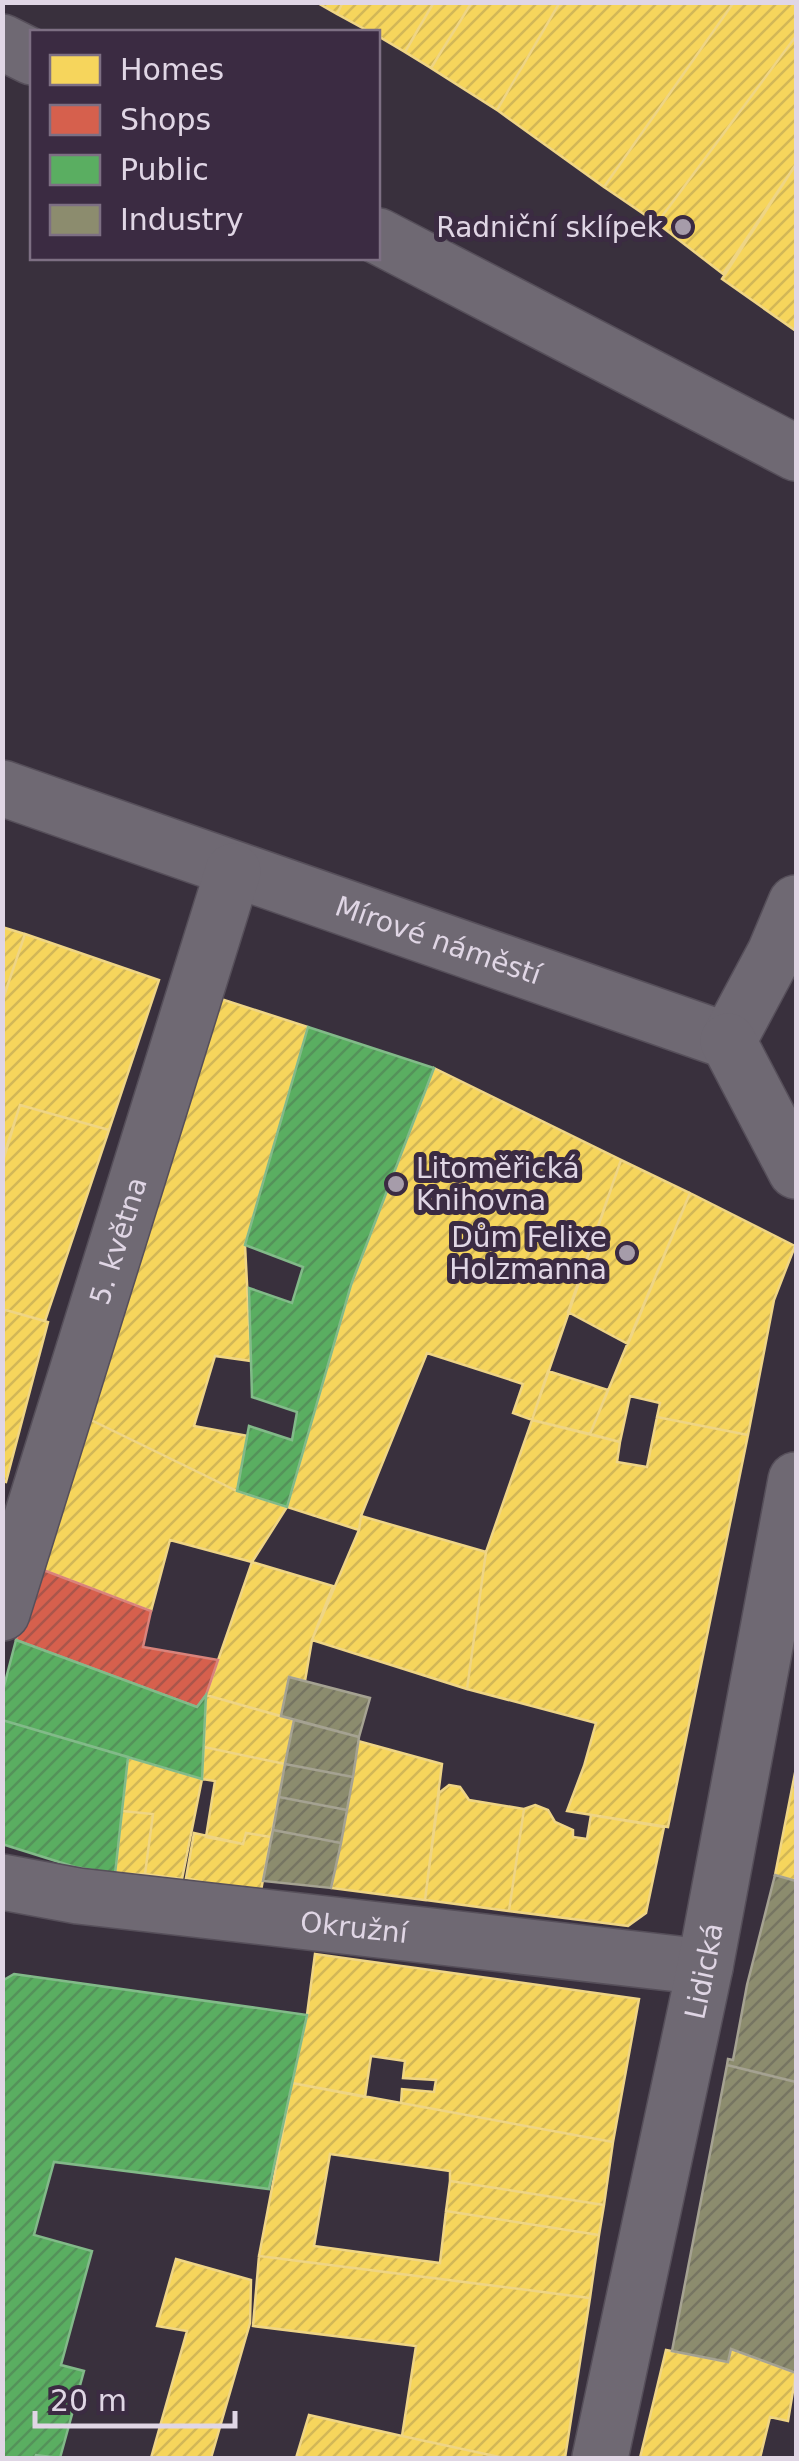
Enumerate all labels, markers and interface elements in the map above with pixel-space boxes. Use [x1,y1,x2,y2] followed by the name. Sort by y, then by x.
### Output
[30,30,380,260] legend
[120,52,224,87] text: Homes
[120,102,211,137] text: Shops
[120,152,209,187] text: Public
[120,202,243,237] text: Industry
[436,211,664,244] place label: Radniční sklípek
[672,216,694,238] marker: Radniční sklípek
[331,889,546,992] street label: Mírové náměstí
[416,1152,580,1217] place label: Litoměřická Knihovna
[83,1173,154,1308] street label: 5. května
[385,1173,407,1195] marker: Litoměřická Knihovna
[449,1221,607,1286] place label: Dům Felixe Holzmanna
[616,1242,638,1264] marker: Dům Felixe Holzmanna
[299,1905,411,1950] street label: Okružní
[678,1920,730,2022] street label: Lidická
[35,2366,235,2428] scale bar
[50,2383,127,2418] text: 20 m

